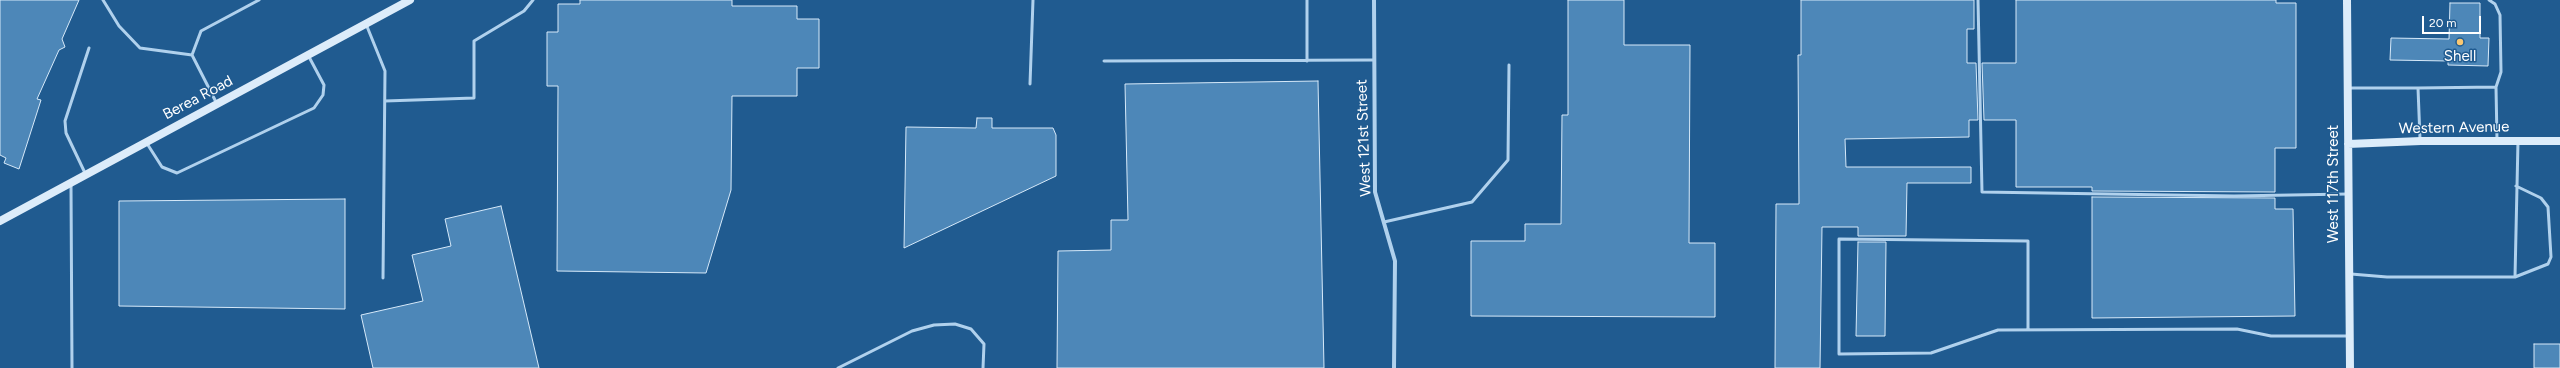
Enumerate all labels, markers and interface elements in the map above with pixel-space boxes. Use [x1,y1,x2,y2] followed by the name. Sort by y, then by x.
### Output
[2424,8,2483,34] scale bar
[2429,16,2457,30] text: 20 m
[2455,37,2465,47] marker: Shell
[2444,48,2476,66] place label: Shell
[160,72,236,124] street label: Berea Road
[1353,79,1375,197] street label: West 121st Street
[2399,118,2509,138] street label: Western Avenue
[2325,125,2343,243] street label: West 117th Street

